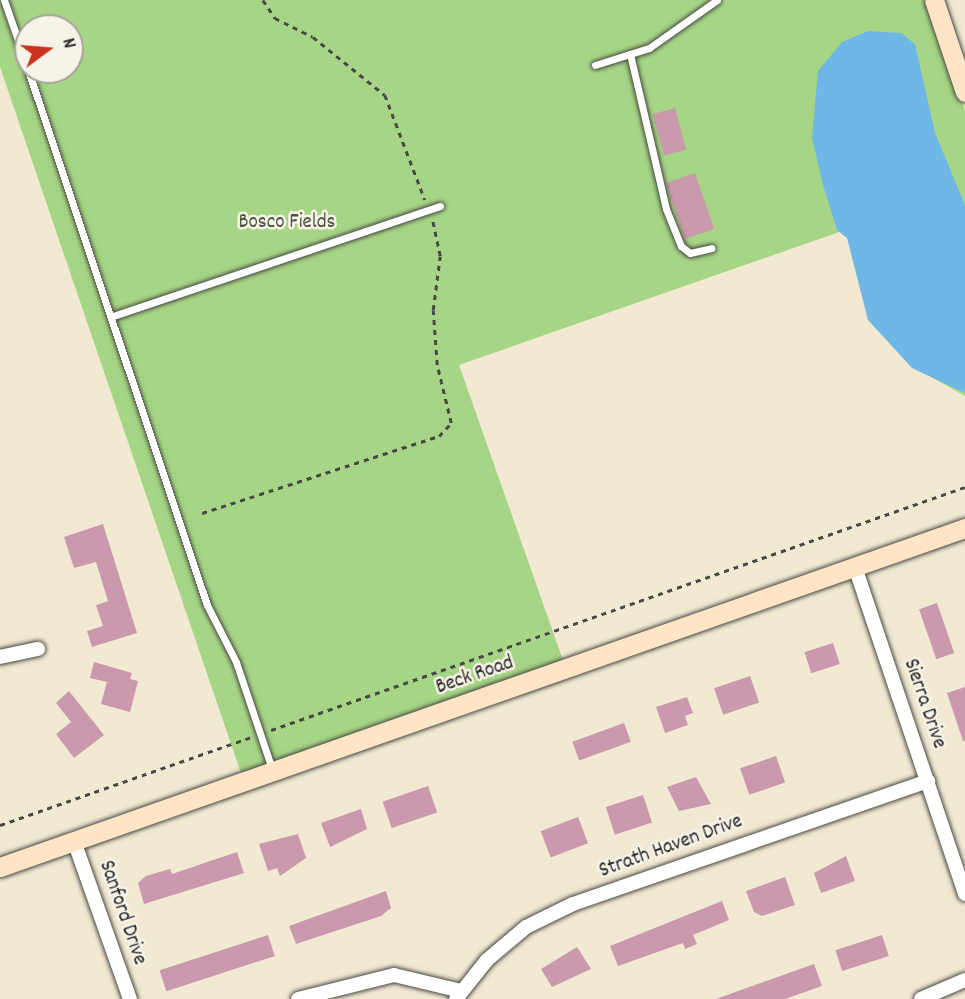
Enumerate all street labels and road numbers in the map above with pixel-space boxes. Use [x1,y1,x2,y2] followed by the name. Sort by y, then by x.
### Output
[433,651,517,701] street label: Beck Road
[897,656,951,752] street label: Sierra Drive
[596,809,746,885] street label: Strath Haven Drive
[92,858,152,968] street label: Sanford Drive

